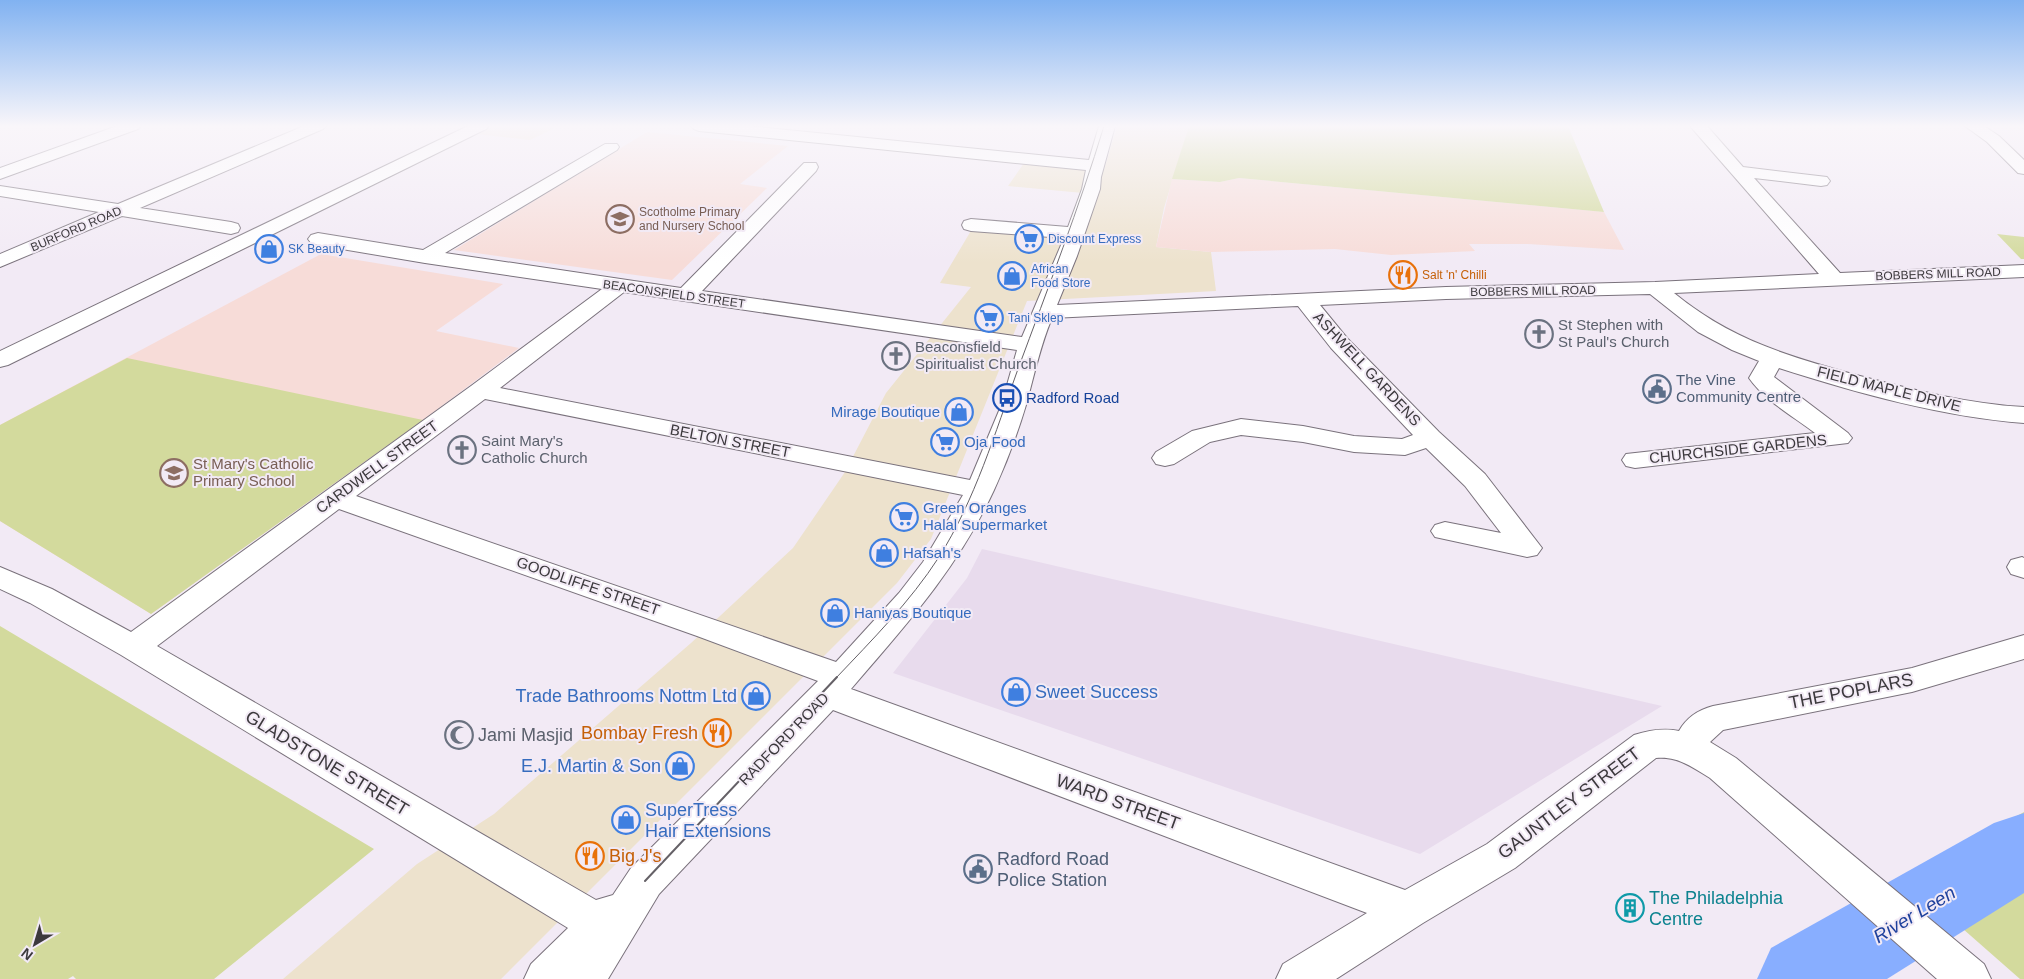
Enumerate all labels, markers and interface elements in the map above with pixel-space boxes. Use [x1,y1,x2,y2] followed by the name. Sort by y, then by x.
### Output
[28,203,124,254] street label: BURFORD ROAD
[605,204,635,234] school or university icon: Scotholme Primary and Nursery School
[639,205,744,233] place label: Scotholme Primary and Nursery School
[1014,224,1044,254] supermarket icon: Discount Express
[1048,232,1141,246] place label: Discount Express
[254,234,284,264] shop icon: SK Beauty
[288,242,345,256] place label: SK Beauty
[1388,260,1418,290] restaurant icon: Salt 'n' Chilli
[997,261,1027,291] shop icon: African Food Store
[1031,262,1091,290] place label: African Food Store
[1875,265,2001,283] street label: BOBBERS MILL ROAD
[1422,268,1487,282] place label: Salt 'n' Chilli
[602,277,747,311] street label: BEACONSFIELD STREET
[1470,283,1596,299] street label: BOBBERS MILL ROAD
[974,303,1004,333] supermarket icon: Tani Sklep
[1310,308,1425,429] street label: ASHWELL GARDENS
[1008,311,1064,325] place label: Tani Sklep
[1558,316,1669,350] place label: St Stephen with St Paul's Church
[1524,319,1554,349] church icon: St Stephen with St Paul's Church
[915,338,1037,372] place label: Beaconsfield Spiritualist Church
[881,341,911,371] church icon: Beaconsfield Spiritualist Church
[1815,362,1963,415] street label: FIELD MAPLE DRIVE
[1676,371,1801,405] place label: The Vine Community Centre
[1642,374,1672,404] public building icon: The Vine Community Centre
[992,383,1022,413] bus stop icon: Radford Road
[1026,389,1119,406] place label: Radford Road
[944,397,974,427] shop icon: Mirage Boutique
[831,403,940,420] place label: Mirage Boutique
[313,417,441,516] street label: CARDWELL STREET
[669,421,792,460] street label: BELTON STREET
[930,427,960,457] supermarket icon: Oja Food
[1648,431,1828,466] street label: CHURCHSIDE GARDENS
[481,432,588,466] place label: Saint Mary's Catholic Church
[964,433,1026,450] place label: Oja Food
[447,435,477,465] church icon: Saint Mary's Catholic Church
[193,455,314,489] place label: St Mary's Catholic Primary School
[159,458,189,488] school or university icon: St Mary's Catholic Primary School
[923,499,1048,533] place label: Green Oranges Halal Supermarket
[889,502,919,532] supermarket icon: Green Oranges Halal Supermarket
[869,538,899,568] shop icon: Hafsah's
[903,544,961,561] place label: Hafsah's
[514,553,662,618] street label: GOODLIFFE STREET
[820,598,850,628] shop icon: Haniyas Boutique
[854,604,972,621] place label: Haniyas Boutique
[1787,669,1915,713] street label: THE POPLARS
[1001,677,1031,707] shop icon: Sweet Success
[741,681,771,711] shop icon: Trade Bathrooms Nottm Ltd
[1035,682,1158,702] place label: Sweet Success
[516,686,737,706] place label: Trade Bathrooms Nottm Ltd
[735,689,832,788] street label: RADFORD ROAD
[242,706,412,820] street label: GLADSTONE STREET
[702,718,732,748] restaurant icon: Bombay Fresh
[444,720,474,750] mosque icon: Jami Masjid
[581,723,698,743] place label: Bombay Fresh
[478,725,573,745] place label: Jami Masjid
[1494,743,1644,863] street label: GAUNTLEY STREET
[665,751,695,781] shop icon: E.J. Martin & Son
[521,756,661,776] place label: E.J. Martin & Son
[1053,770,1183,834] street label: WARD STREET
[645,800,771,841] place label: SuperTress Hair Extensions
[611,805,641,835] shop icon: SuperTress Hair Extensions
[575,841,605,871] restaurant icon: Big J's
[609,846,661,866] place label: Big J's
[997,849,1109,890] place label: Radford Road Police Station
[963,854,993,884] public building icon: Radford Road Police Station
[1869,882,1959,947] water label: River Leen
[1649,888,1784,929] place label: The Philadelphia Centre
[1615,893,1645,923] building icon: The Philadelphia Centre
[10,919,60,969] north arrow
[18,945,36,964] text: N

